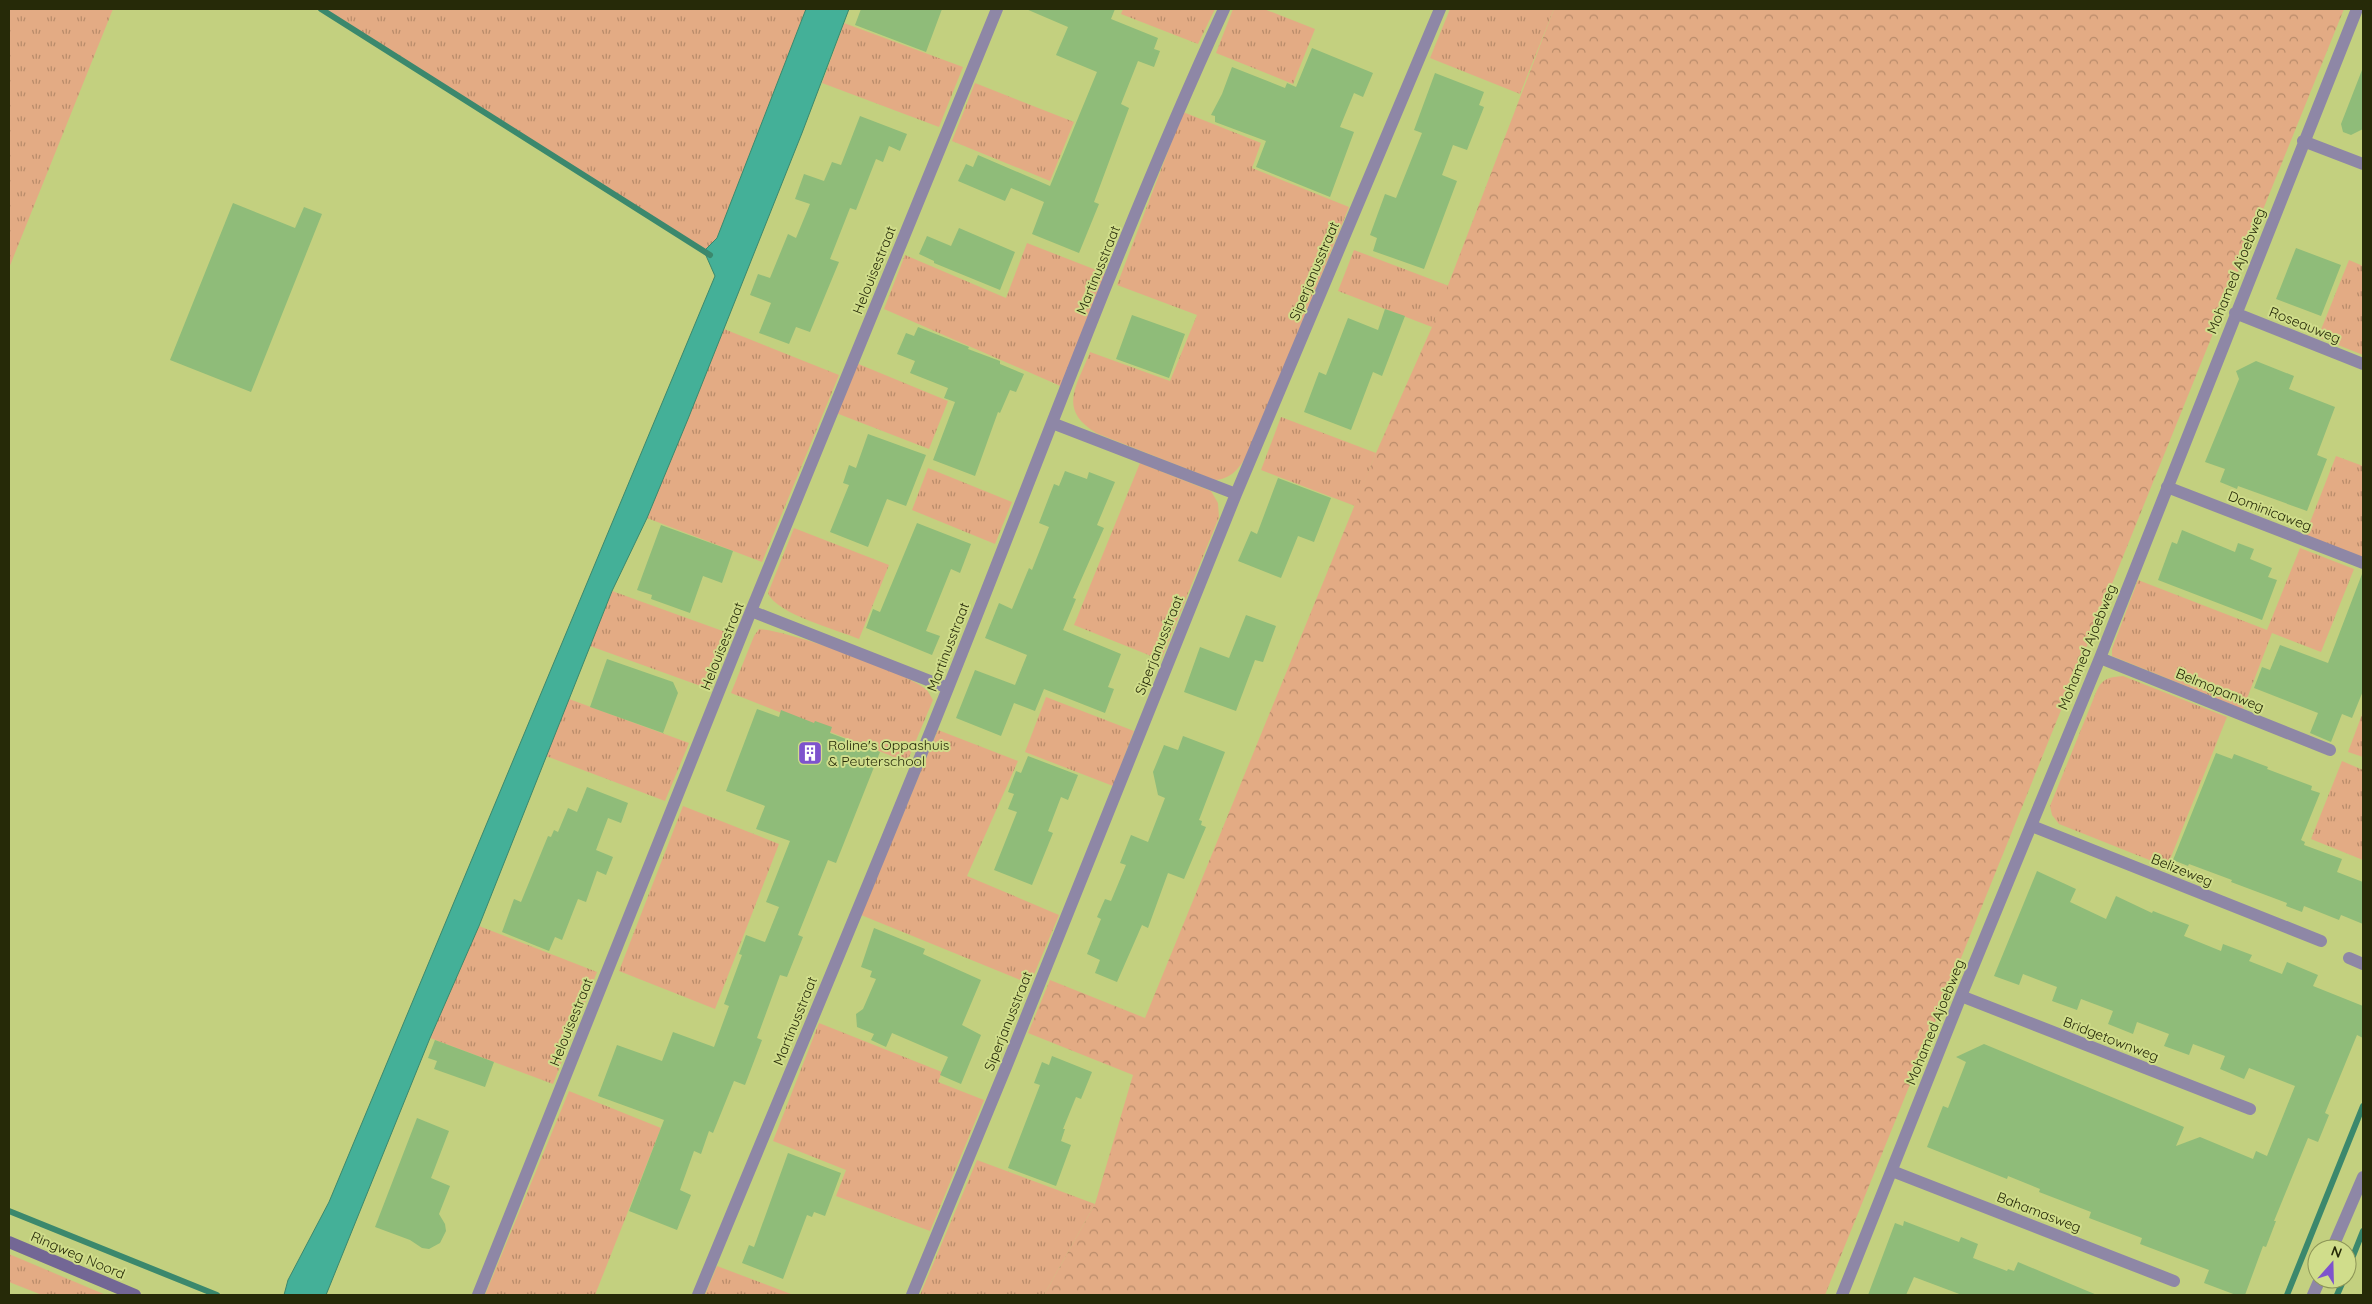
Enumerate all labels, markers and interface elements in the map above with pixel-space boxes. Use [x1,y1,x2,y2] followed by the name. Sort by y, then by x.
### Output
[2203,205,2269,337] street label: Mohamed Ajoebweg
[1285,219,1343,323] street label: Siperjanusstraat
[848,223,900,317] street label: Helouisestraat
[1072,223,1124,317] street label: Martinusstraat
[2267,302,2343,348] street label: Roseauweg
[2226,487,2314,535] street label: Dominicaweg
[2054,581,2120,713] street label: Mohamed Ajoebweg
[1131,592,1187,697] street label: Siperjanusstraat
[696,599,748,693] street label: Helouisestraat
[923,600,973,694] street label: Martinusstraat
[2173,664,2267,716] street label: Belmopanweg
[828,736,949,770] place label: Roline's Oppashuis & Peuterschool
[797,740,823,766] building icon: Roline's Oppashuis & Peuterschool
[2149,850,2215,890] street label: Belizeweg
[1902,956,1968,1088] street label: Mohamed Ajoebweg
[980,968,1036,1073] street label: Siperjanusstraat
[769,974,821,1068] street label: Martinusstraat
[545,975,597,1069] street label: Helouisestraat
[2061,1012,2161,1066] street label: Bridgetownweg
[1994,1188,2084,1236] street label: Bahamasweg
[28,1227,128,1283] street label: Ringweg Noord
[2307,1239,2357,1289] north arrow
[2329,1242,2344,1262] text: N

